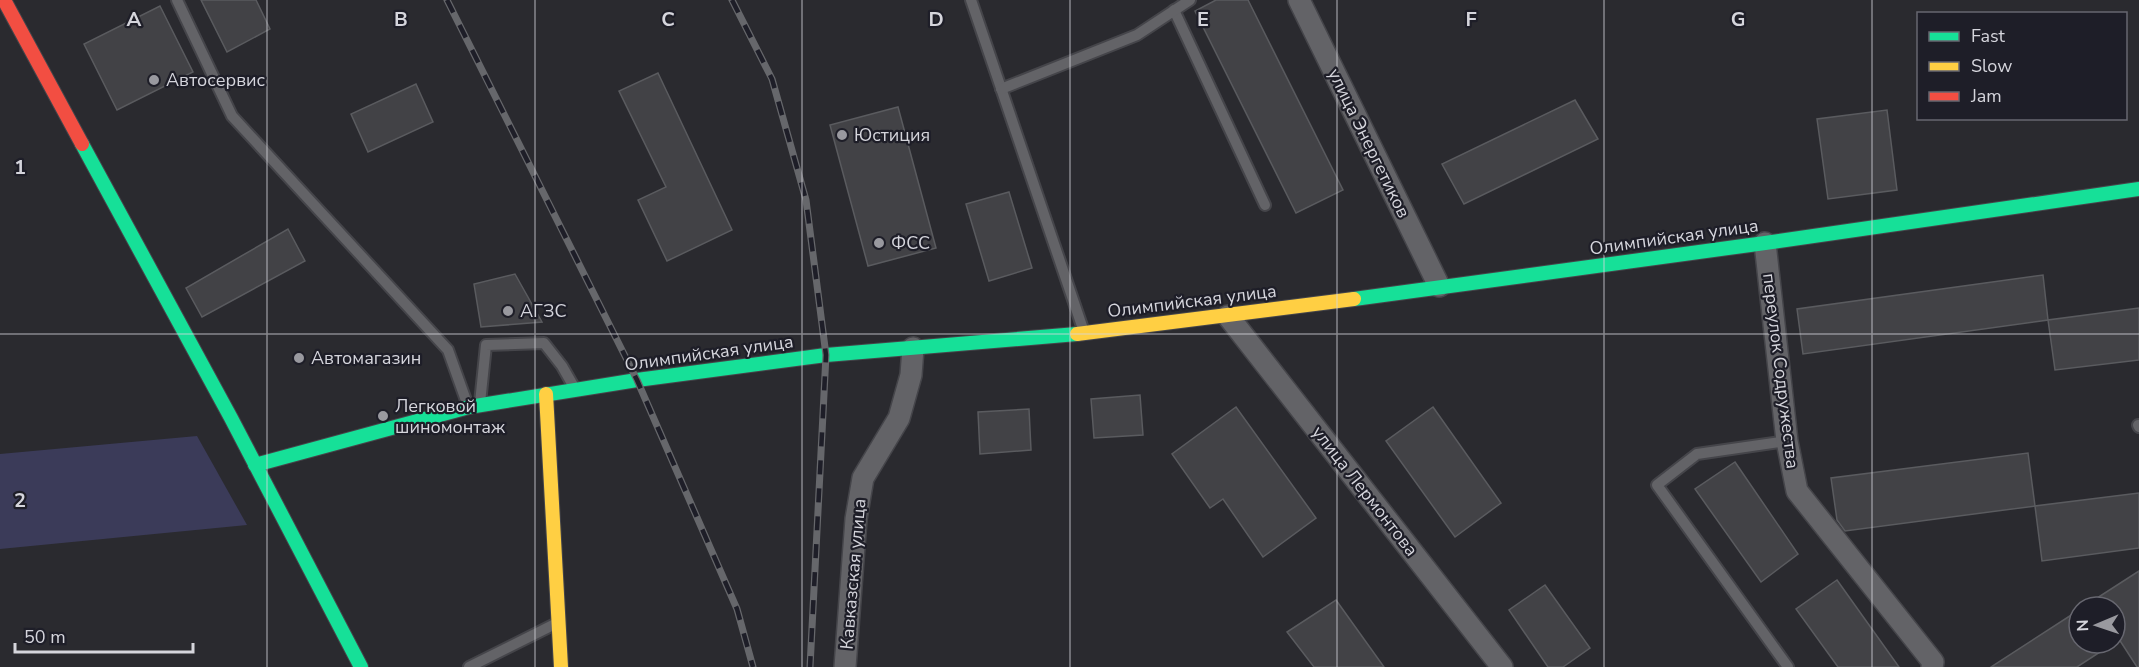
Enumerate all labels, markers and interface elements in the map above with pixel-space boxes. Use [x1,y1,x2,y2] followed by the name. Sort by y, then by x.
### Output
[127,6,142,33] text: A
[394,6,408,33] text: B
[661,6,675,33] text: C
[928,6,944,33] text: D
[1197,6,1209,33] text: E
[1465,6,1477,33] text: F
[1731,6,1745,33] text: G
[1917,12,2127,120] legend
[1971,24,2006,48] text: Fast
[1971,54,2012,78] text: Slow
[1322,64,1416,222] street label: улица Энергетиков
[166,68,266,92] place label: Автосервис
[147,73,161,87] marker: Автосервис
[1970,84,2002,108] text: Jam
[854,123,930,147] place label: Юстиция
[835,128,849,142] marker: Юстиция
[14,154,26,181] text: 1
[1588,213,1760,261] street label: Олимпийская улица
[891,231,930,255] place label: ФСС
[872,236,886,250] marker: ФСС
[1757,272,1805,470] street label: переулок Содружества
[1106,279,1278,323] street label: Олимпийская улица
[520,299,567,323] place label: АГЗС
[501,304,515,318] marker: АГЗС
[623,329,795,377] street label: Олимпийская улица
[311,346,421,370] place label: Автомагазин
[292,351,306,365] marker: Автомагазин
[395,394,506,439] place label: Легковой шиномонтаж
[376,409,390,423] marker: Легковой шиномонтаж
[1307,421,1423,561] street label: улица Лермонтова
[14,487,26,514] text: 2
[834,498,872,650] street label: Кавказская улица
[2067,595,2127,655] north arrow
[15,616,194,654] scale bar
[2072,619,2094,632] text: N
[24,625,66,649] text: 50 m

